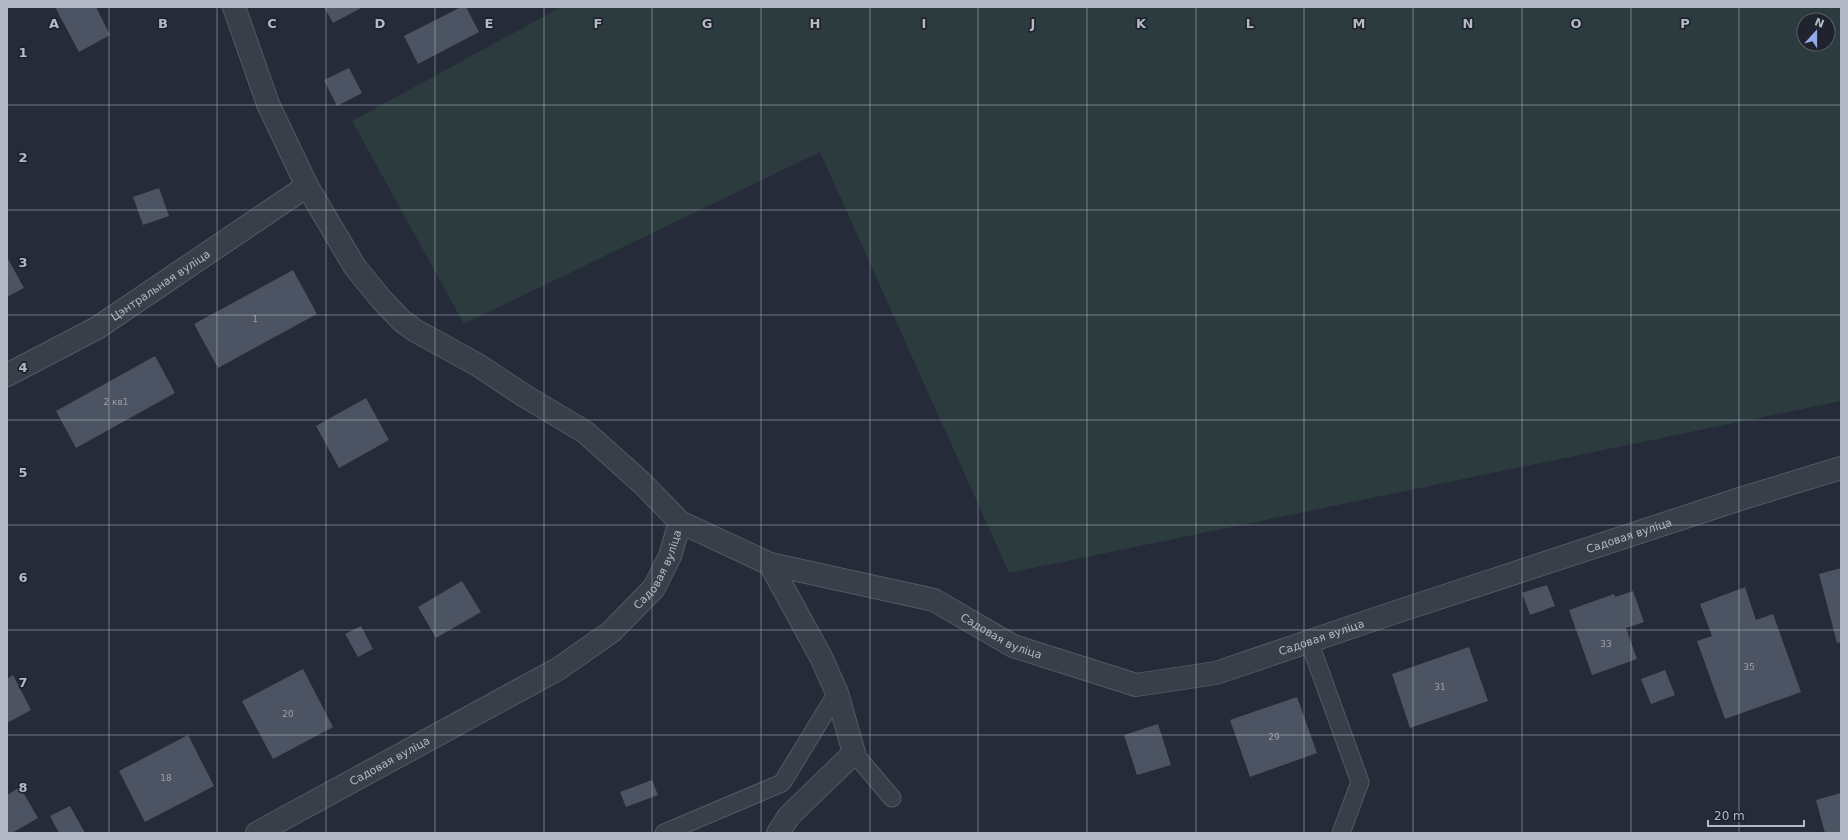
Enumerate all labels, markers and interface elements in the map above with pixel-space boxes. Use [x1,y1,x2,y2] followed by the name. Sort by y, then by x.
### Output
[1796,12,1836,52] north arrow
[1813,15,1826,31] text: N
[49,16,59,31] text: A
[158,16,168,31] text: B
[267,16,277,31] text: C
[375,16,386,31] text: D
[485,16,493,31] text: E
[594,16,602,31] text: F
[702,16,712,31] text: G
[810,16,820,31] text: H
[922,16,926,31] text: I
[1030,16,1035,31] text: J
[1136,16,1147,31] text: K
[1246,16,1254,31] text: L
[1353,16,1365,31] text: M
[1463,16,1473,31] text: N
[1570,16,1582,31] text: O
[1680,16,1690,31] text: P
[18,45,28,60] text: 1
[18,150,28,165] text: 2
[109,247,213,324] street label: Цэнтральная вуліца
[18,255,28,270] text: 3
[252,314,258,324] house number: 1
[18,360,28,375] text: 4
[103,397,129,407] house number: 2 кв1
[18,465,28,480] text: 5
[1585,516,1674,556] street label: Садовая вуліца
[631,528,684,612] street label: Садовая вуліца
[18,570,28,585] text: 6
[958,611,1043,662] street label: Садовая вуліца
[1277,617,1366,658] street label: Садовая вуліца
[1600,639,1612,649] house number: 33
[1743,662,1755,672] house number: 35
[18,675,28,690] text: 7
[1434,682,1446,692] house number: 31
[282,709,294,719] house number: 20
[1268,732,1280,742] house number: 29
[347,734,432,788] street label: Садовая вуліца
[160,773,172,783] house number: 18
[18,780,28,795] text: 8
[1708,802,1804,828] scale bar
[1714,809,1745,823] text: 20 m

